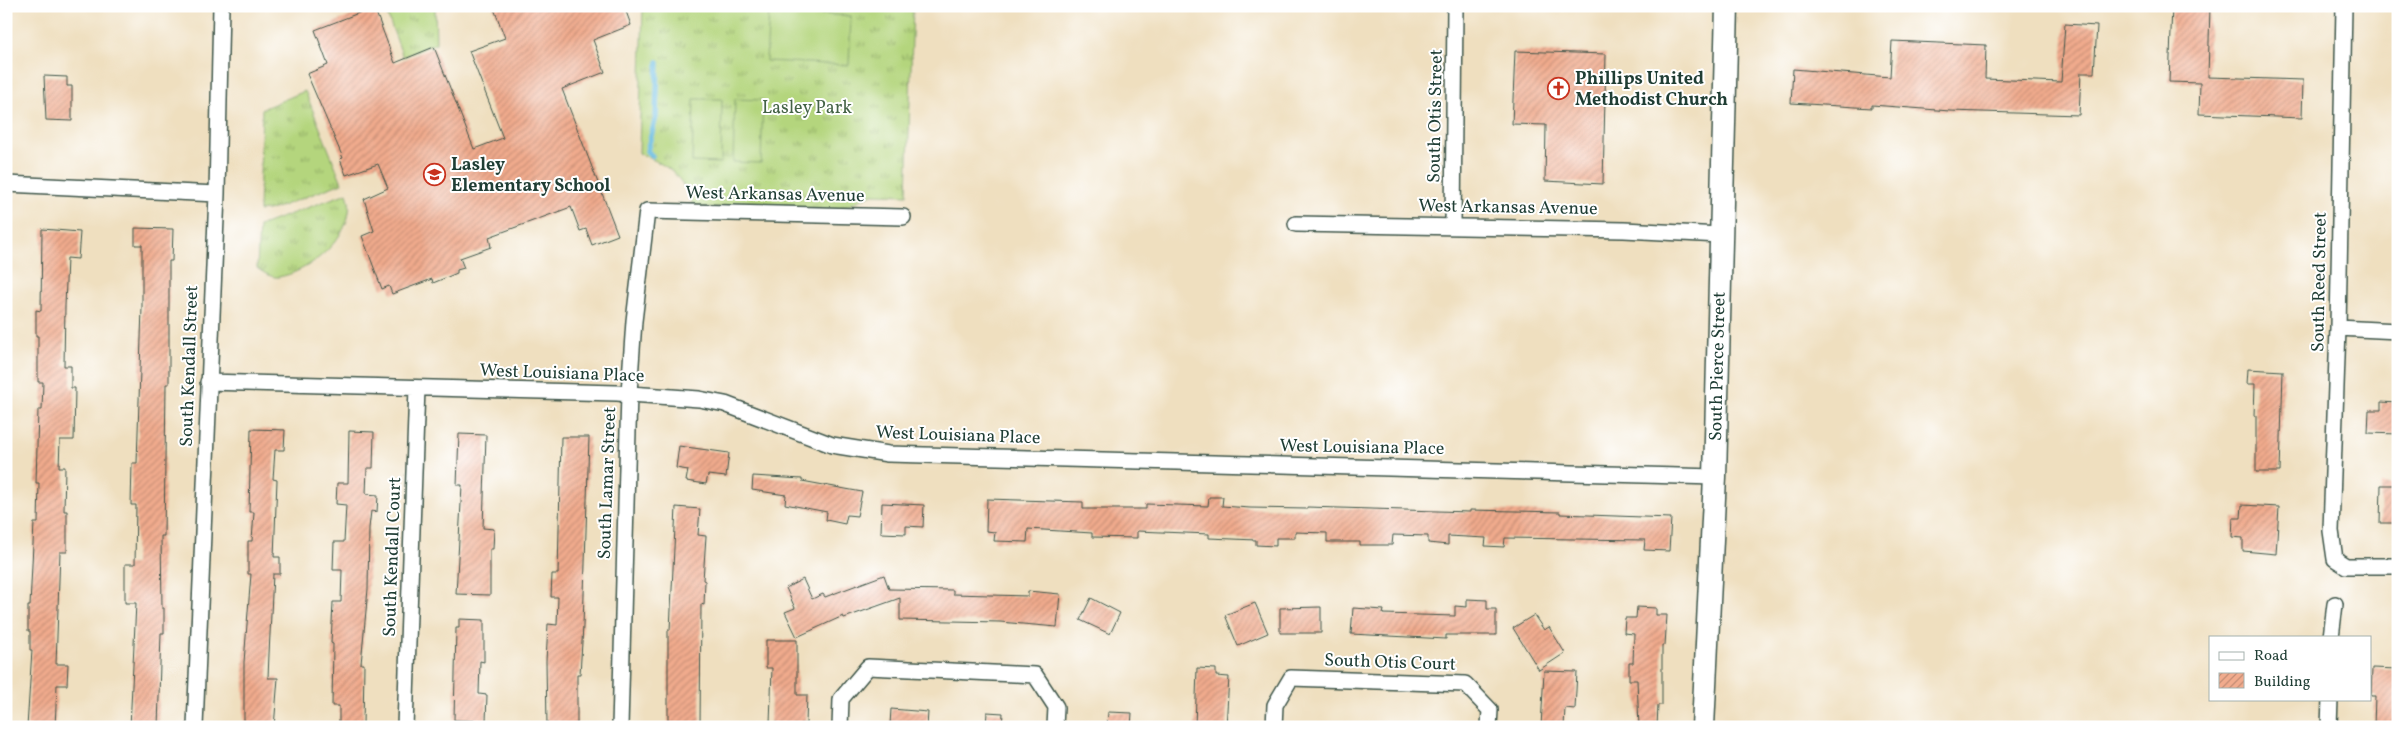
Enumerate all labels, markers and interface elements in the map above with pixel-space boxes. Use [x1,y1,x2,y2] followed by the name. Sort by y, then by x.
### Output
[1422,49,1450,183] street label: South Otis Street
[1575,67,1728,113] place label: Phillips United Methodist Church
[1547,77,1571,101] church icon: Phillips United Methodist Church
[762,96,852,121] park label: Lasley Park
[451,153,611,199] place label: Lasley Elementary School
[423,163,447,187] school or university icon: Lasley Elementary School
[685,181,865,209] street label: West Arkansas Avenue
[1418,194,1598,222] street label: West Arkansas Avenue
[2306,212,2334,352] street label: South Reed Street
[175,285,205,447] street label: South Kendall Street
[1703,291,1732,442] street label: South Pierce Street
[479,359,645,389] street label: West Louisiana Place
[593,406,623,560] street label: South Lamar Street
[875,421,1041,451] street label: West Louisiana Place
[1279,434,1445,462] street label: West Louisiana Place
[378,477,408,637] street label: South Kendall Court
[2209,636,2372,700] legend
[2254,646,2288,667] text: Road
[1324,648,1456,678] street label: South Otis Court
[2254,672,2311,693] text: Building

